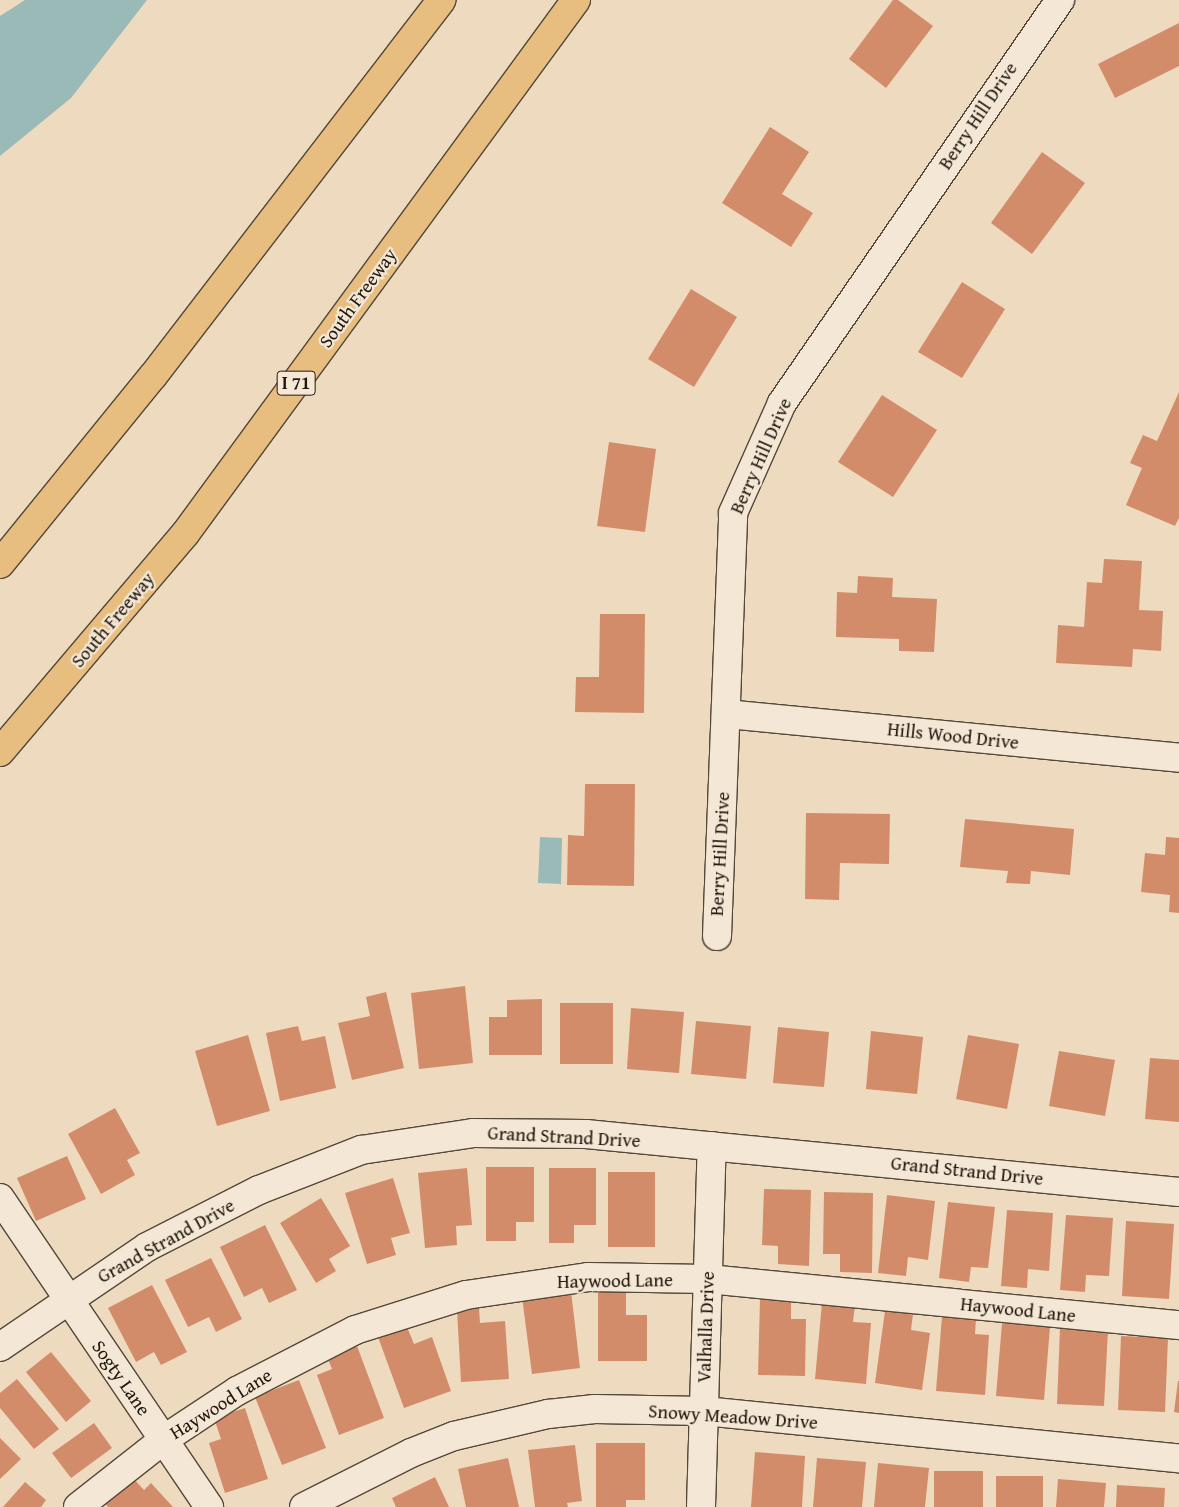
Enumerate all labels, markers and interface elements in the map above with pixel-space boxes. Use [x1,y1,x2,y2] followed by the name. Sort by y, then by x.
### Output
[934,58,1022,174] street label: Berry Hill Drive
[314,244,402,352] street label: South Freeway
[276,368,316,398] road number: I 71
[725,395,797,517] street label: Berry Hill Drive
[67,568,159,672] street label: South Freeway
[886,718,1020,754] street label: Hills Wood Drive
[705,791,735,917] street label: Berry Hill Drive
[487,1122,641,1152] street label: Grand Strand Drive
[890,1152,1044,1190] street label: Grand Strand Drive
[94,1194,238,1288] street label: Grand Strand Drive
[557,1269,673,1293] street label: Haywood Lane
[693,1271,719,1383] street label: Valhalla Drive
[959,1293,1077,1327] street label: Haywood Lane
[87,1336,155,1420] street label: Sogty Lane
[166,1364,276,1444] street label: Haywood Lane
[648,1400,818,1434] street label: Snowy Meadow Drive

